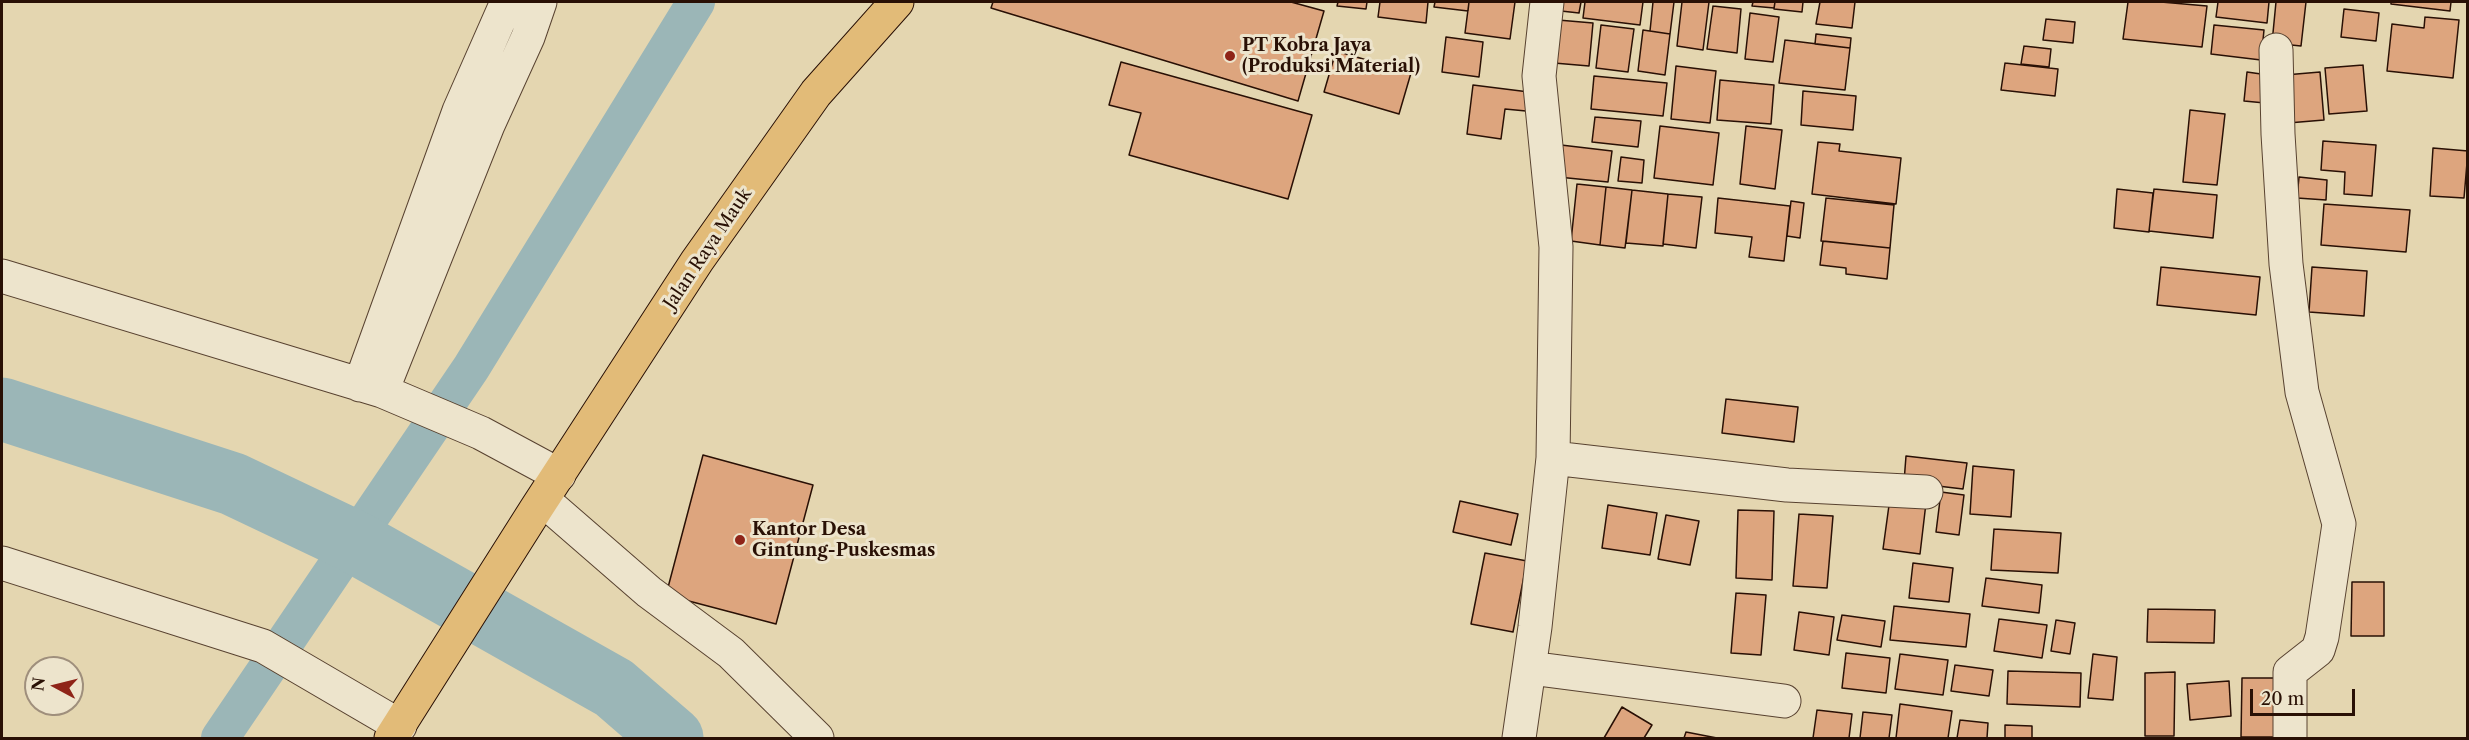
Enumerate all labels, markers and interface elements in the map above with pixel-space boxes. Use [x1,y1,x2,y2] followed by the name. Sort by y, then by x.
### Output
[1242,35,1420,78] place label: PT Kobra Jaya (Produksi Material)
[1223,49,1237,63] marker: PT Kobra Jaya (Produksi Material)
[659,184,757,314] street label: Jalan Raya Mauk
[752,519,935,562] place label: Kantor Desa Gintung-Puskesmas
[733,533,747,547] marker: Kantor Desa Gintung-Puskesmas
[24,656,84,716] north arrow
[27,676,49,692] text: N
[2253,677,2358,715] scale bar
[2261,688,2304,710] text: 20 m

